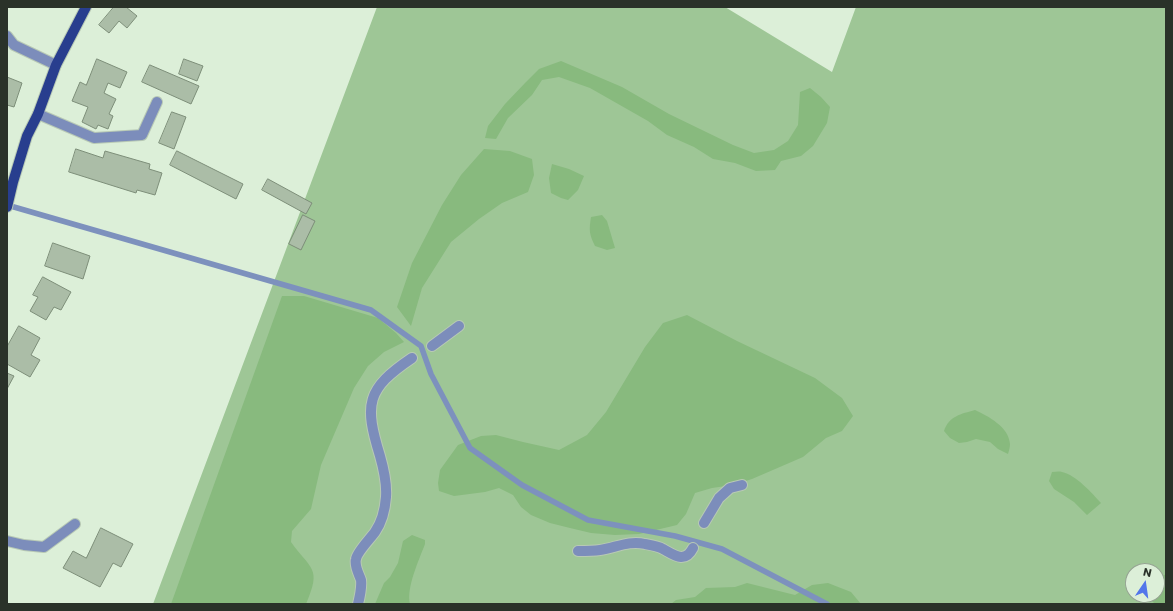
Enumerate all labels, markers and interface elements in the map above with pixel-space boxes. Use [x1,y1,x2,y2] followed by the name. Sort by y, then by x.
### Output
[1125,563,1165,603] north arrow
[1142,564,1153,581] text: N

